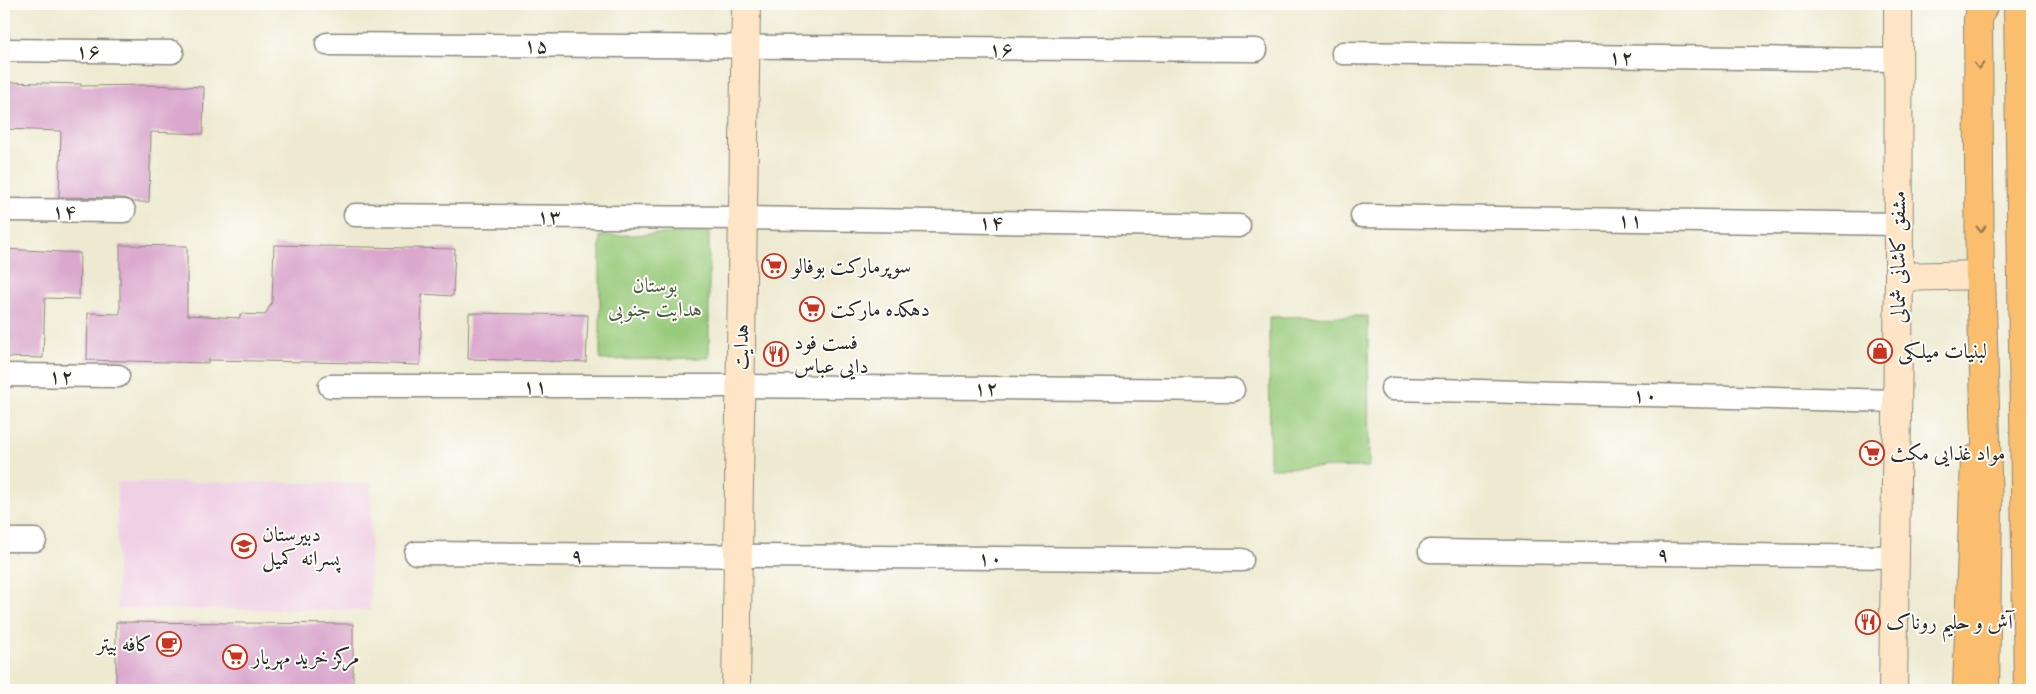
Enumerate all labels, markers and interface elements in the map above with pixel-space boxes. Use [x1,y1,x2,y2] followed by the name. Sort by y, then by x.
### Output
[524,33,548,59] street label: ۱۵
[989,37,1013,63] street label: ۱۶
[75,39,100,65] street label: ۱۶
[1608,45,1633,71] street label: ۱۲
[1974,63,1984,71] one-way arrow
[1886,191,1912,323] street label: مشفق کاشانی شمالی
[52,199,76,225] street label: ۱۴
[537,204,561,230] street label: ۱۳
[1617,208,1642,234] street label: ۱۱
[978,210,1003,236] street label: ۱۴
[1976,226,1986,233] one-way arrow
[761,253,787,279] supermarket icon: سوپرمارکت بوفالو
[790,254,911,280] place label: سوپرمارکت بوفالو
[608,273,702,324] park label: بوستان هدایت جنوبی
[799,296,825,322] supermarket icon: دهکده مارکت
[830,297,930,323] place label: دهکده مارکت
[729,324,755,370] street label: هدایت
[794,330,869,380] place label: فست فود دایی عباس
[1867,338,1893,364] shop icon: لبنیات میلکی
[1898,339,1987,365] place label: لبنیات میلکی
[763,341,789,367] restaurant icon: فست فود دایی عباس
[48,364,73,390] street label: ۱۲
[523,374,547,400] street label: ۱۱
[974,376,998,402] street label: ۱۲
[1632,383,1657,409] street label: ۱۰
[1859,440,1885,466] supermarket icon: مواد غذایی مکث
[1890,441,2006,467] place label: مواد غذایی مکث
[262,522,341,573] place label: دبیرستان پسرانه کمیل
[231,533,257,559] school or university icon: دبیرستان پسرانه کمیل
[1657,542,1669,568] street label: ۹
[571,543,583,569] street label: ۹
[978,546,1002,572] street label: ۱۰
[1855,609,1881,635] restaurant icon: آش و حلیم روناک
[1886,609,2015,643] place label: آش و حلیم روناک
[156,631,182,657] cafe icon: کافه بیتر
[95,632,152,658] place label: کافه بیتر
[222,644,248,670] supermarket icon: مرکز خرید مهریار
[250,645,360,672] place label: مرکز خرید مهریار

